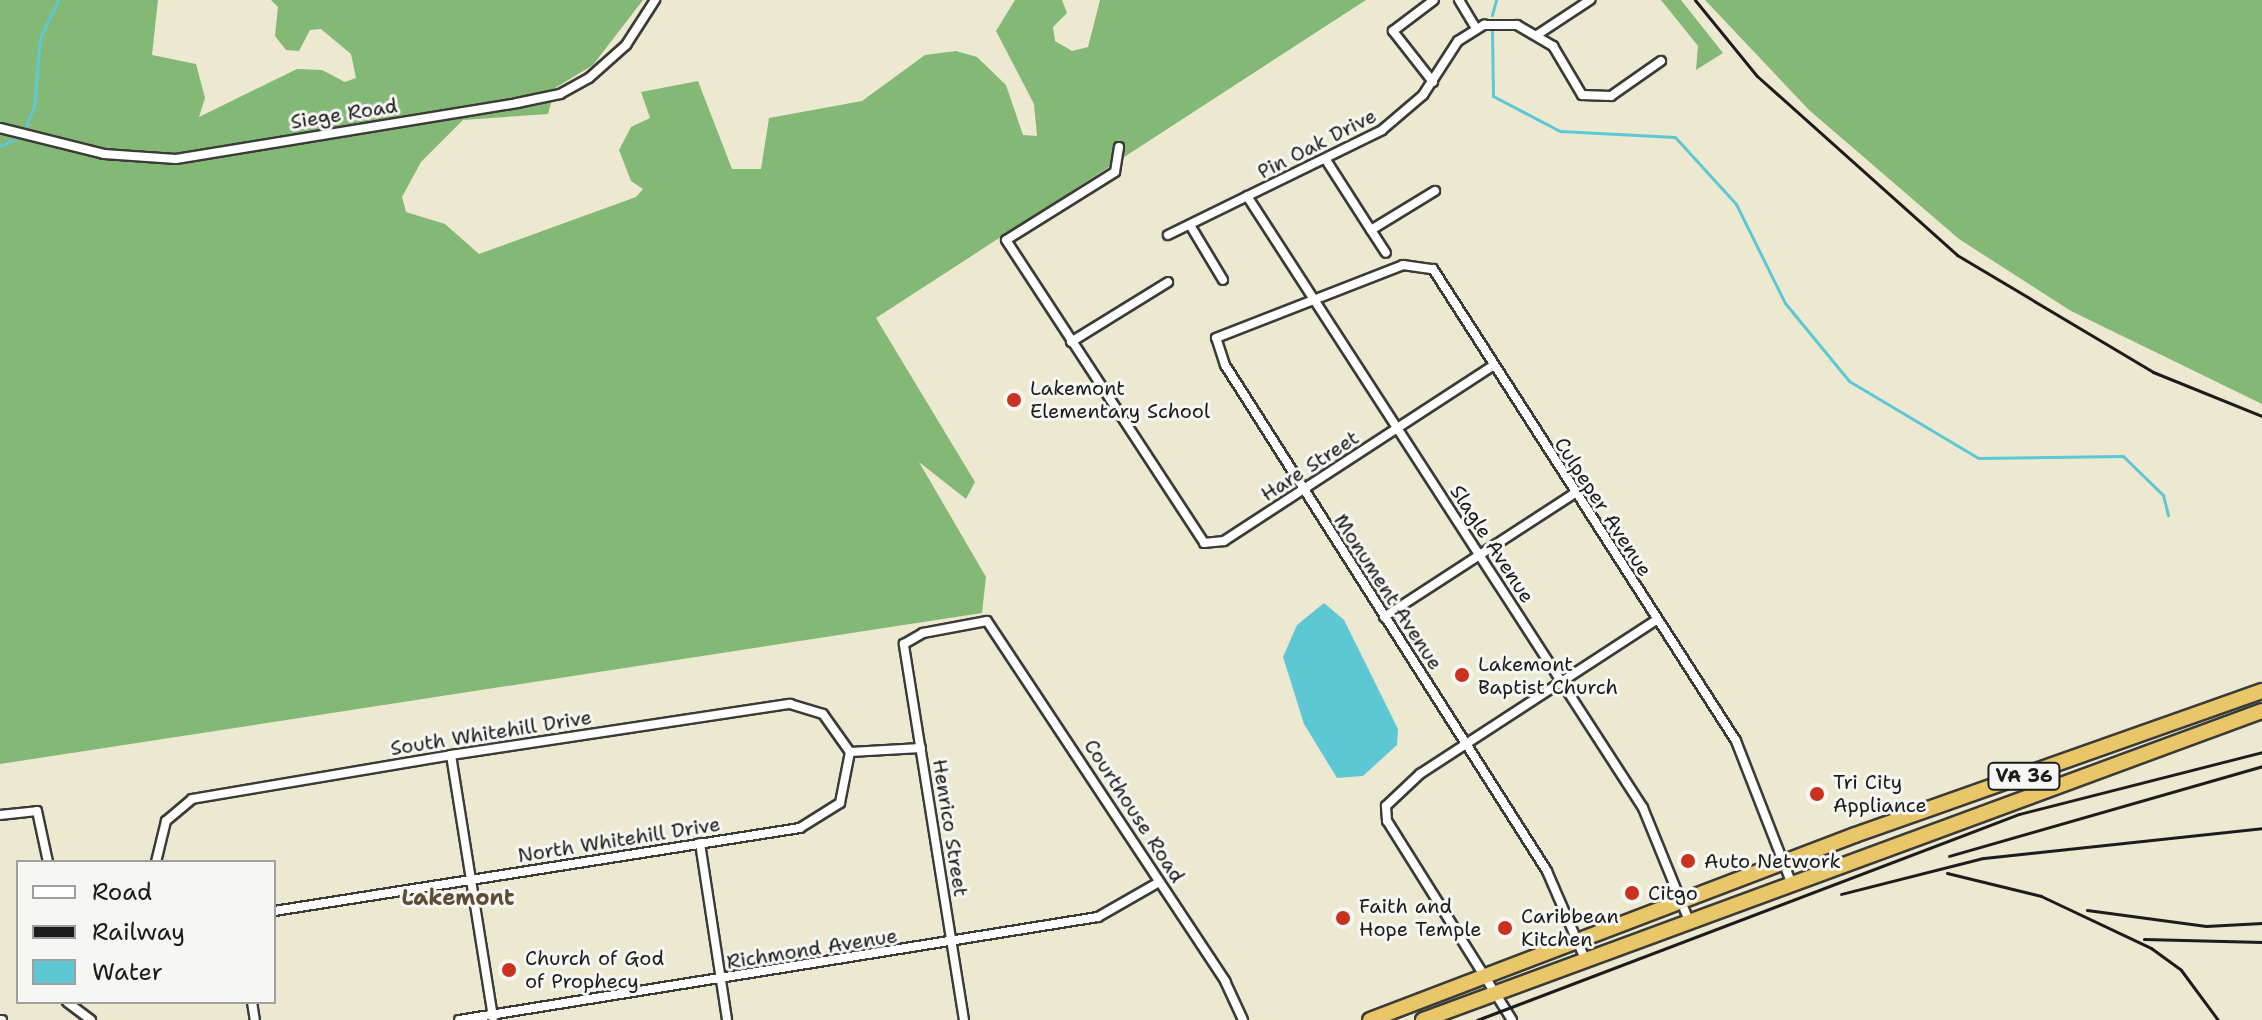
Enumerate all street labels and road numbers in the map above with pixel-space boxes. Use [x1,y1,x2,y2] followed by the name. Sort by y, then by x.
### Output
[289,94,399,134] street label: Siege Road
[1254,104,1380,184] street label: Pin Oak Drive
[1257,425,1363,507] street label: Hare Street
[1549,433,1657,581] street label: Culpeper Avenue
[1445,480,1539,608] street label: Slagle Avenue
[1329,510,1447,674] street label: Monument Avenue
[389,705,593,761] street label: South Whitehill Drive
[1079,735,1189,887] street label: Courthouse Road
[927,757,973,899] street label: Henrico Street
[1986,762,2062,790] road number: VA 36
[516,812,722,868] street label: North Whitehill Drive
[725,924,899,974] street label: Richmond Avenue

